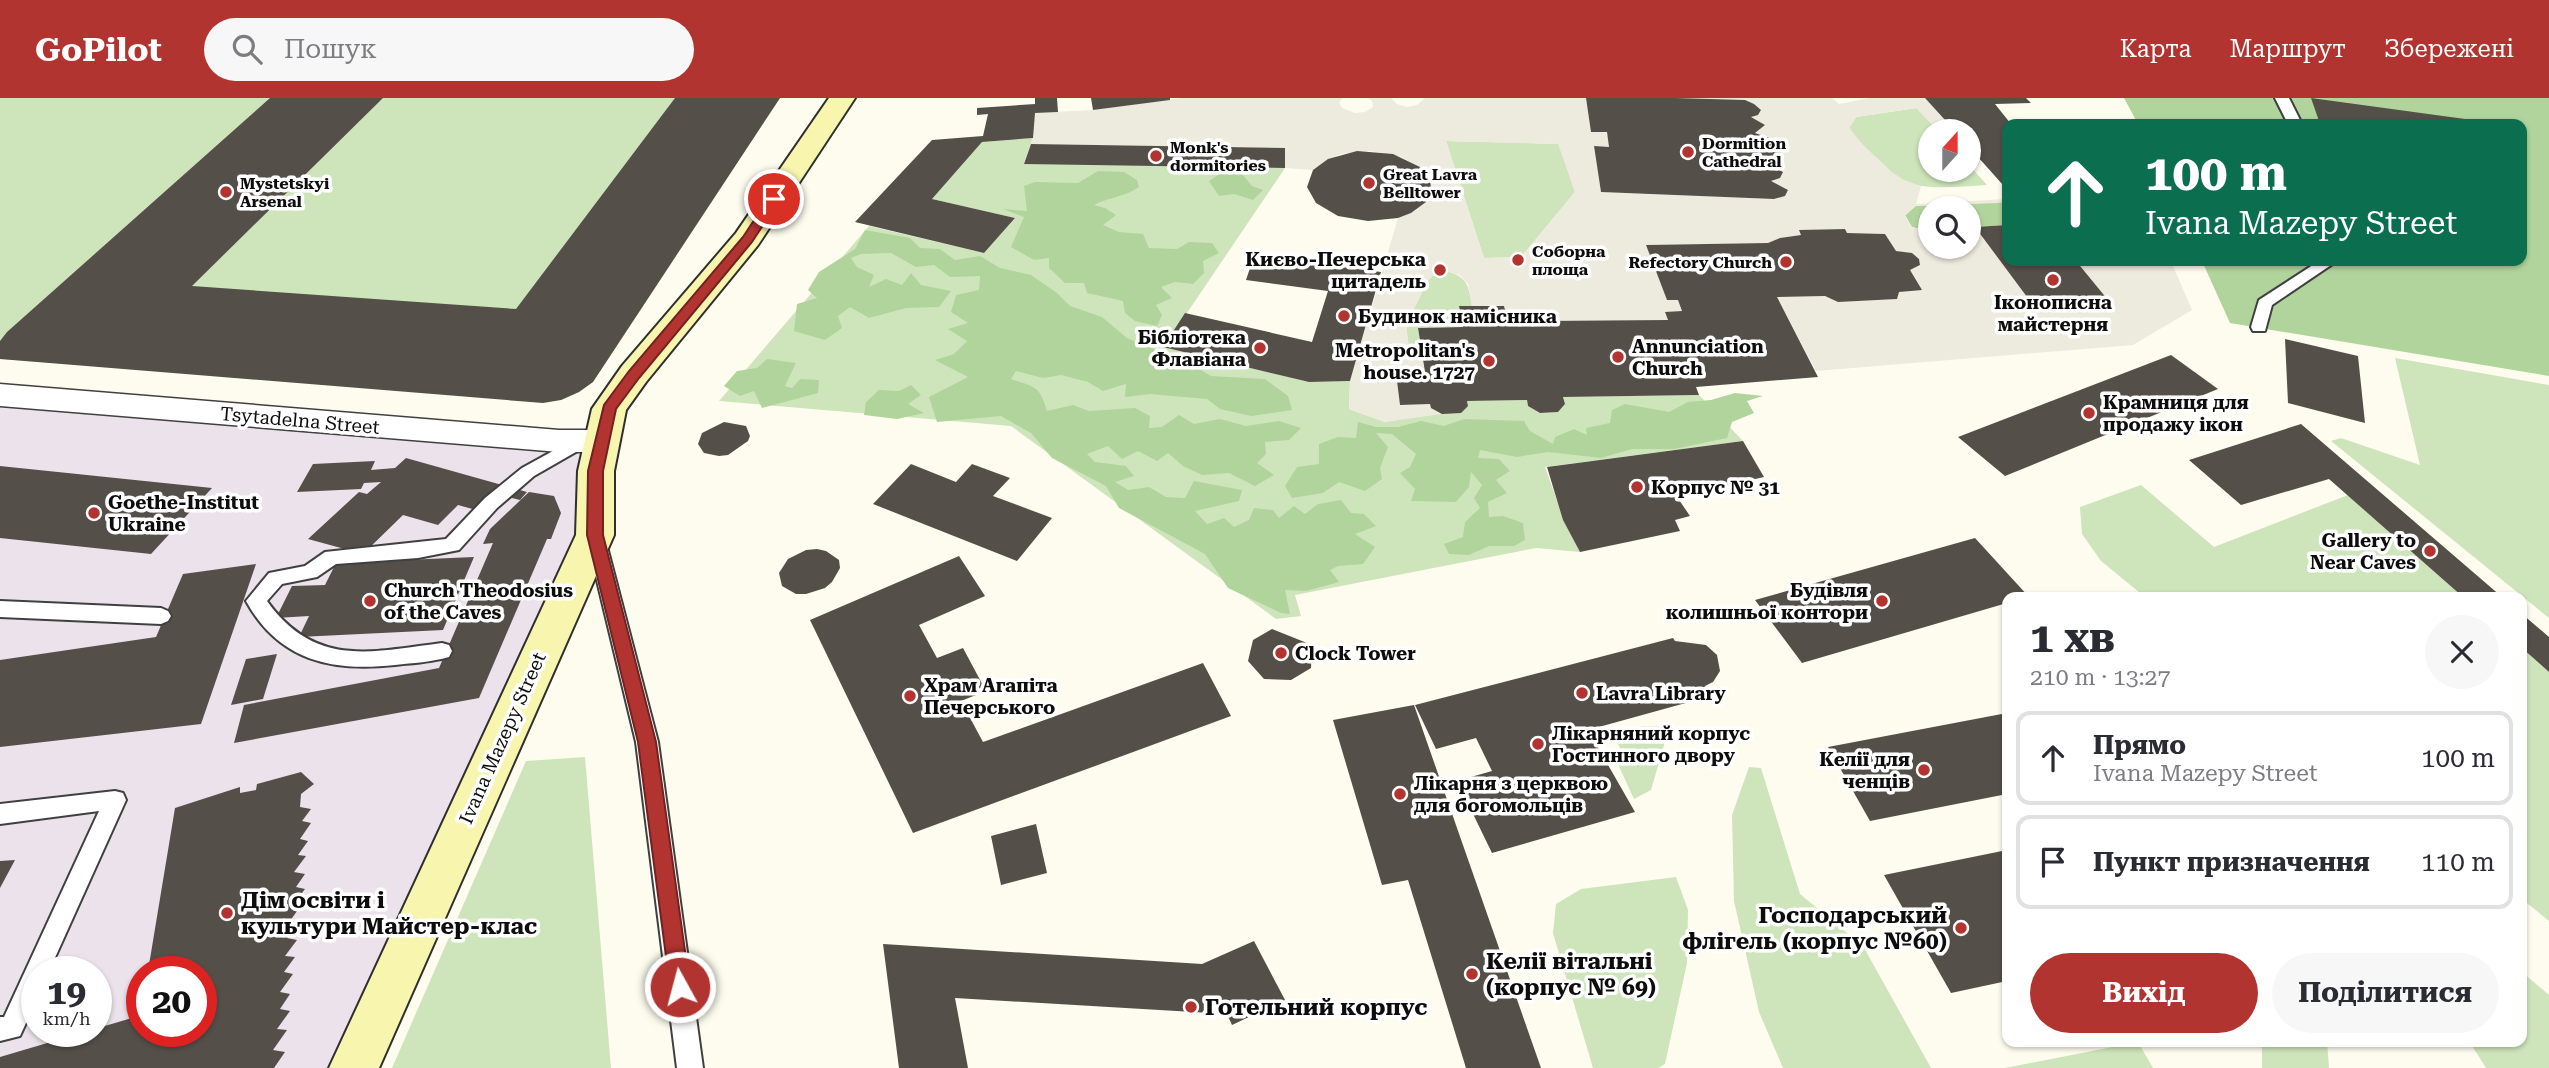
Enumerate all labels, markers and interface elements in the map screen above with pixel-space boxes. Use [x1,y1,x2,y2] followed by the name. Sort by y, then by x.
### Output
[204,18,694,81] search box
[35,30,162,69] text: GoPilot
[228,30,266,68] icon: search
[284,34,377,64] text: Пошук
[2120,35,2192,63] text: Карта
[2230,35,2346,63] text: Маршрут
[2384,35,2514,63] text: Збережені
[1918,119,1981,182] north arrow
[1918,119,1981,259] map controls
[1702,134,1786,171] place label: Dormition Cathedral
[1170,138,1266,175] place label: Monk's dormitories
[1680,144,1696,160] marker: Dormition Cathedral
[2145,145,2287,202] text: 100 m
[2030,147,2121,238] icon: ahead
[1148,148,1164,164] marker: Monk's dormitories
[1383,165,1478,202] place label: Great Lavra Belltower
[744,169,804,229] pin
[240,174,330,211] place label: Mystetskyi Arsenal
[1361,175,1377,191] marker: Great Lavra Belltower
[755,180,793,218] icon: arrive
[218,184,234,200] marker: Mystetskyi Arsenal
[1918,196,1981,259] button: search
[2145,204,2457,242] text: Ivana Mazepy Street
[1532,242,1606,279] place label: Соборна площа
[1245,248,1426,293] place label: Києво-Печерська цитадель
[1510,252,1526,268] marker: Соборна площа
[1628,253,1772,272] place label: Refectory Church
[1778,254,1794,270] marker: Refectory Church
[1432,262,1448,278] marker: Києво-Печерська цитадель
[2045,272,2061,288] marker: Iконописна майстерня
[1994,291,2112,336] place label: Iконописна майстерня
[1358,305,1557,328] place label: Будинок намісника
[1336,308,1352,324] marker: Будинок намісника
[1138,326,1246,371] place label: Бібліотека Флавіана
[1632,335,1764,380] place label: Annunciation Church
[1335,339,1475,384] place label: Metropolitan's house. 1727
[1252,340,1268,356] marker: Бібліотека Флавіана
[1610,349,1626,365] marker: Annunciation Church
[1481,353,1497,369] marker: Metropolitan's house. 1727
[2103,391,2249,436] place label: Крамниця для продажу ікон
[219,402,381,439] street label: Tsytadelna Street
[2081,405,2097,421] marker: Крамниця для продажу ікон
[1651,476,1780,499] place label: Корпус № 31
[1629,479,1645,495] marker: Корпус № 31
[108,491,259,536] place label: Goethe-Institut Ukraine
[86,505,102,521] marker: Goethe-Institut Ukraine
[2310,529,2416,574] place label: Gallery to Near Caves
[2422,543,2438,559] marker: Gallery to Near Caves
[384,579,573,624] place label: Church Theodosius of the Caves
[1666,579,1868,624] place label: Будівля колишньої контори
[362,593,378,609] marker: Church Theodosius of the Caves
[1874,593,1890,609] marker: Будівля колишньої контори
[2030,613,2115,662] text: 1 хв
[2425,615,2499,689] button: close
[1295,642,1416,665] place label: Clock Tower
[1273,645,1289,661] marker: Clock Tower
[454,649,551,828] street label: Ivana Mazepy Street
[2030,664,2170,691] text: 210 m · 13:27
[924,674,1058,719] place label: Храм Агапіта Печерського
[1596,682,1726,705] place label: Lavra Library
[1574,685,1590,701] marker: Lavra Library
[902,688,918,704] marker: Храм Агапіта Печерського
[1552,722,1750,767] place label: Лікарняний корпус Гостинного двору
[2093,730,2186,760] text: Прямо
[1530,736,1546,752] marker: Лікарняний корпус Гостинного двору
[2034,739,2072,777] icon: ahead
[2421,743,2495,773] text: 100 m
[1819,748,1910,793] place label: Келії для ченців
[2093,760,2318,787] text: Ivana Mazepy Street
[1916,762,1932,778] marker: Келії для ченців
[1414,772,1609,817] place label: Лікарня з церквою для богомольців
[1392,786,1408,802] marker: Лікарня з церквою для богомольців
[2034,843,2072,881] icon: arrive
[2093,847,2370,877] text: Пункт призначення
[2421,847,2495,877] text: 110 m
[241,887,537,940] place label: Дім освіти і культури Майстер-клас
[1682,902,1947,955] place label: Господарський флігель (корпус №60)
[219,905,235,921] marker: Дім освіти і культури Майстер-клас
[1953,920,1969,936] marker: Господарський флігель (корпус №60)
[1486,948,1656,1001] place label: Келії вітальні (корпус № 69)
[643,950,717,1024] position arrow
[2030,953,2258,1033] button: Вихід
[2272,953,2499,1033] button: Поділитися
[126,956,217,1047] speed limit sign: 20
[1464,966,1480,982] marker: Келії вітальні (корпус № 69)
[47,972,86,1013] text: 19
[1205,994,1427,1021] place label: Готельний корпус
[1183,999,1199,1015] marker: Готельний корпус
[42,1008,91,1029] text: km/h

